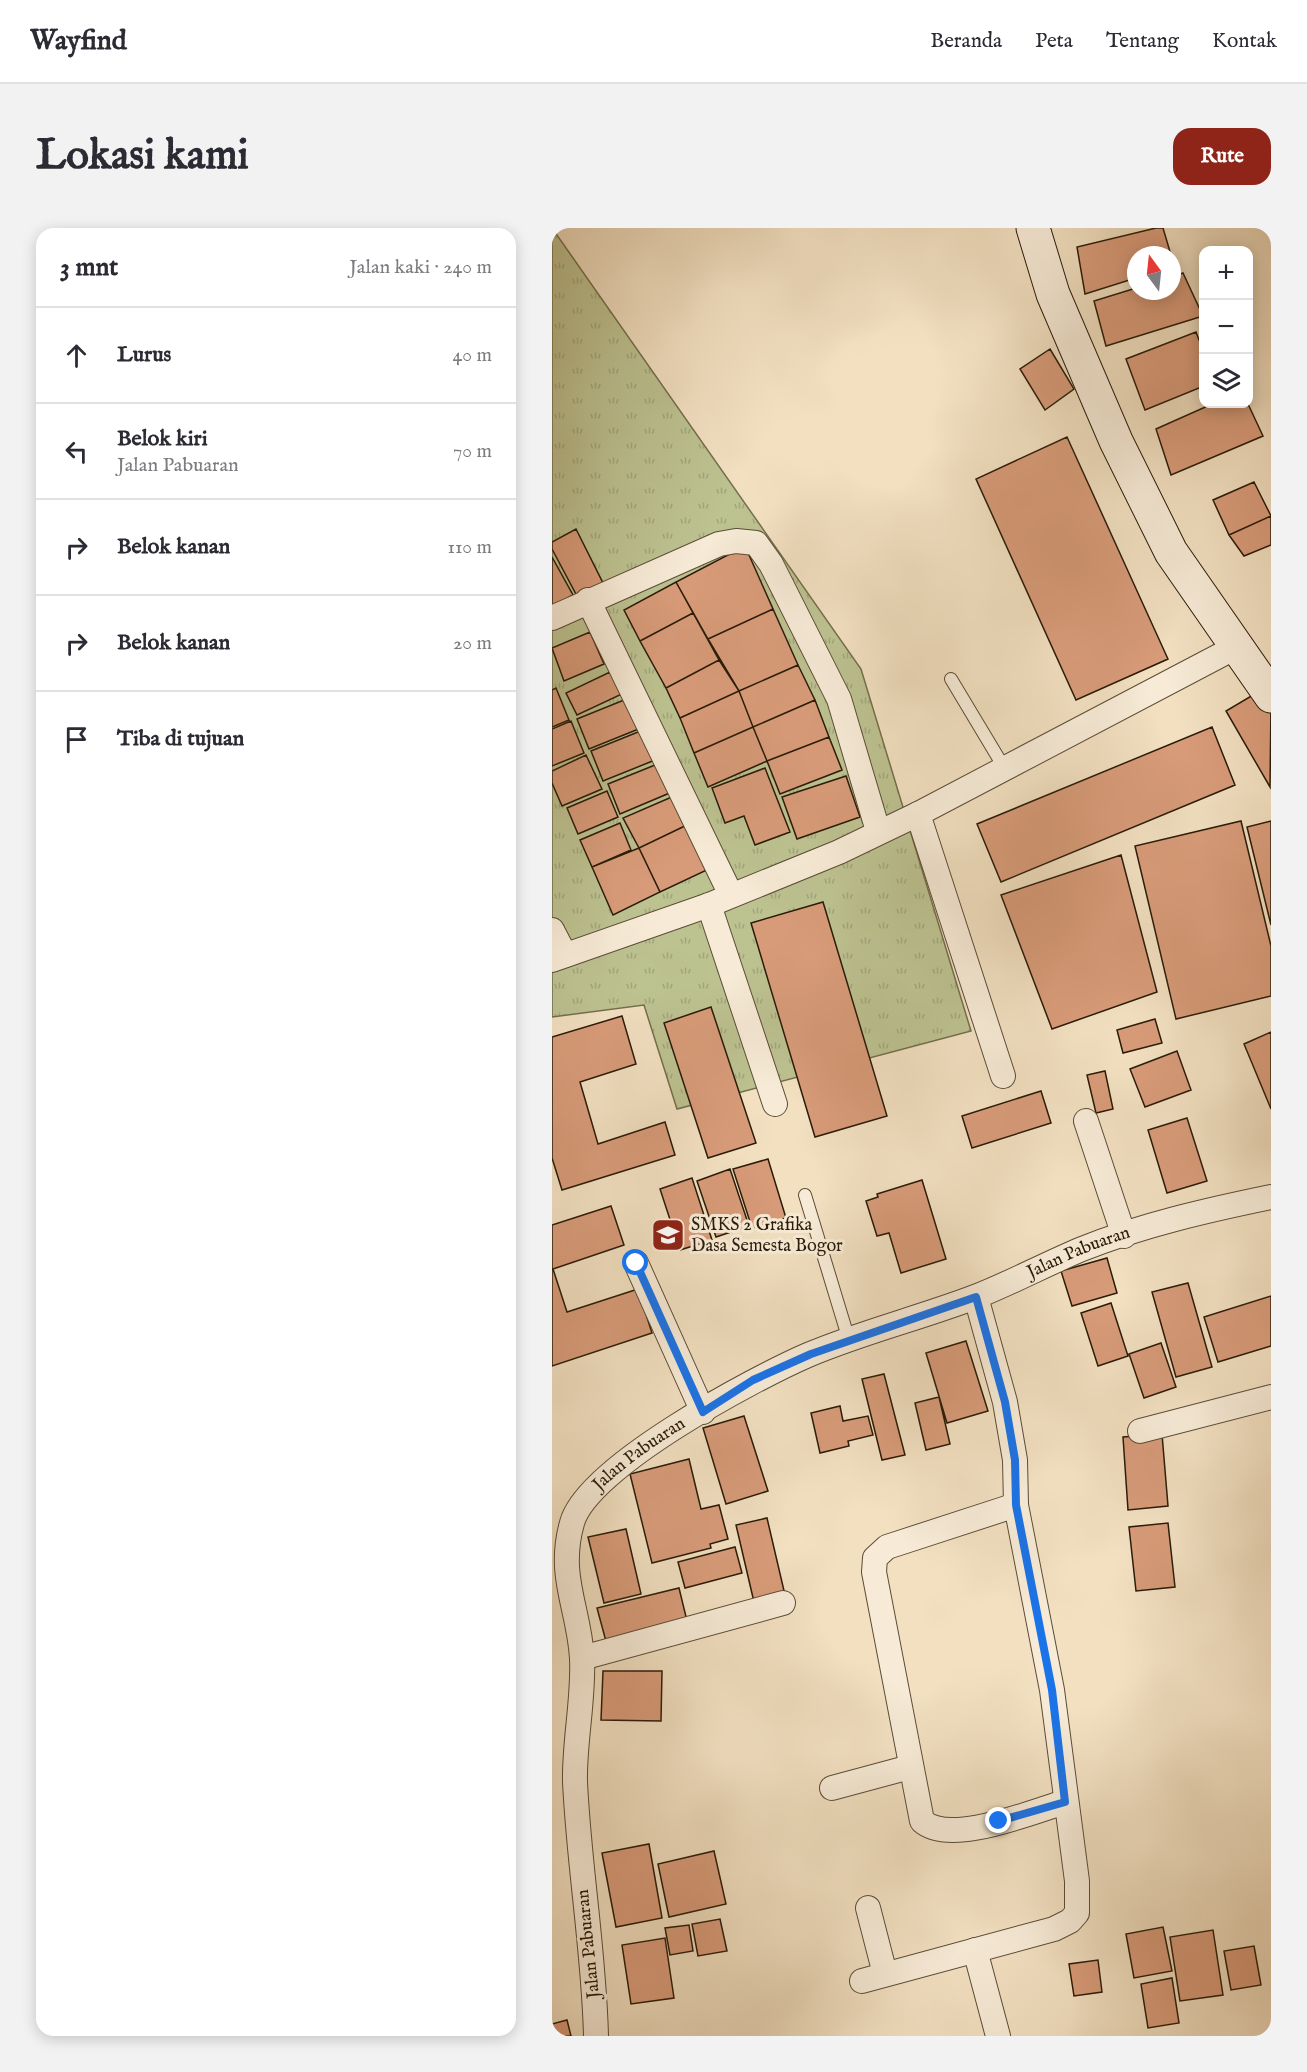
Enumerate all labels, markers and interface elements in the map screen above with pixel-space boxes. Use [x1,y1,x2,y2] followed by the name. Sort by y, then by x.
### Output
[30,24,127,59] text: Wayfind
[930,28,1002,55] text: Beranda
[1035,28,1073,55] text: Peta
[1106,28,1179,55] text: Tentang
[1212,28,1277,55] text: Kontak
[1173,128,1271,185] button: Rute
[36,130,249,183] text: Lokasi kami
[1127,246,1181,300] north arrow
[1199,246,1253,408] map controls
[1199,246,1253,300] button: +
[60,251,118,284] text: 3 mnt
[349,255,492,280] text: Jalan kaki · 240 m
[1199,300,1253,354] button: −
[60,339,93,372] icon: ahead
[117,341,171,369] text: Lurus
[453,343,492,368] text: 40 m
[1199,354,1253,408] button: layers
[117,425,208,453] text: Belok kiri
[60,435,93,468] icon: left
[453,439,492,464] text: 70 m
[117,453,239,478] text: Jalan Pabuaran
[60,531,93,564] icon: right
[117,533,230,561] text: Belok kanan
[448,535,492,560] text: 110 m
[60,627,93,660] icon: right
[117,629,230,657] text: Belok kanan
[453,631,492,656] text: 20 m
[60,723,93,756] icon: arrive
[117,725,244,753] text: Tiba di tujuan
[691,1214,843,1258] place label: SMKS 2 Grafika Dasa Semesta Bogor
[650,1217,686,1253] school or university icon: SMKS 2 Grafika Dasa Semesta Bogor
[1021,1221,1133,1285] street label: Jalan Pabuaran
[622,1249,648,1275] route start
[586,1412,690,1497] street label: Jalan Pabuaran
[985,1807,1011,1833] route end
[572,1888,606,2002] street label: Jalan Pabuaran

